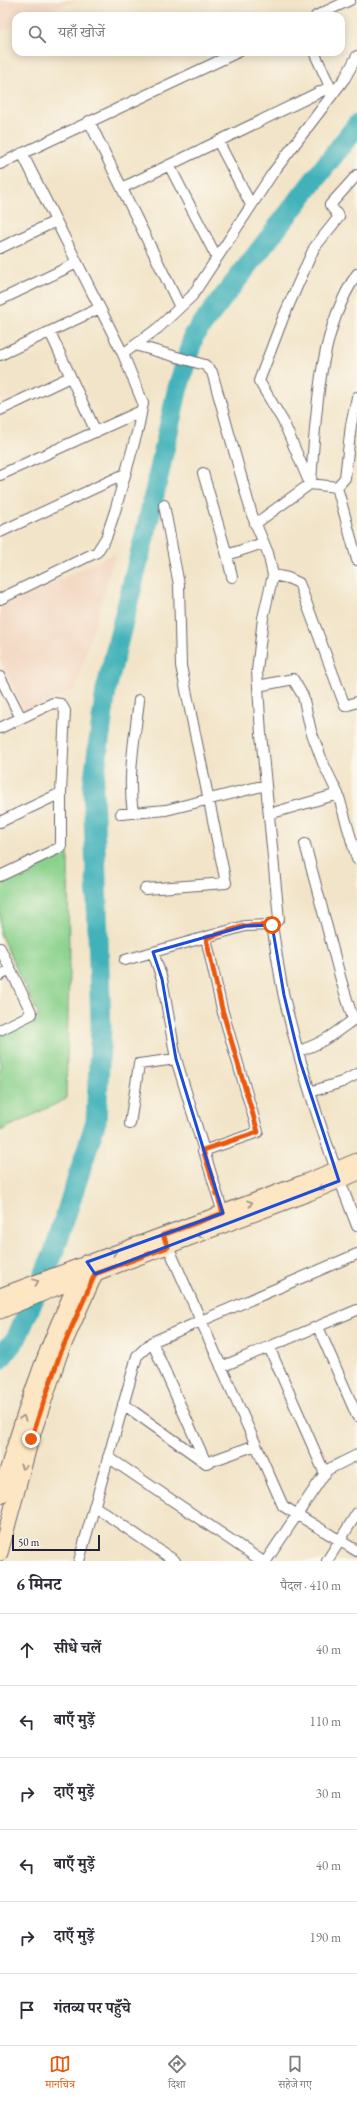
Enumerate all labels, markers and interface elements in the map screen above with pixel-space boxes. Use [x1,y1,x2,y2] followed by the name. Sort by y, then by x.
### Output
[12,12,345,56] search box
[58,22,105,41] text: यहाँ खोजें
[26,23,48,45] icon: search
[263,916,281,934] route start
[318,1184,325,1192] one-way arrow
[246,1199,253,1208] one-way arrow
[196,1231,203,1239] one-way arrow
[111,1249,118,1257] one-way arrow
[33,1278,40,1286] one-way arrow
[18,1415,27,1422] one-way arrow
[22,1430,40,1448] route end
[19,1464,28,1471] one-way arrow
[12,1533,100,1552] scale bar
[18,1535,39,1549] text: 50 m
[16,1573,61,1595] text: 6 मिनट
[281,1577,341,1594] text: पैदल · 410 m
[54,1638,101,1657] text: सीधे चलें
[16,1639,38,1661] icon: ahead
[316,1641,341,1658] text: 40 m
[54,1710,95,1729] text: बाएँ मुड़ें
[16,1711,38,1733] icon: left
[310,1713,341,1730] text: 110 m
[54,1782,94,1801] text: दाएँ मुड़ें
[16,1783,38,1805] icon: right
[316,1785,341,1802] text: 30 m
[54,1854,95,1873] text: बाएँ मुड़ें
[16,1855,38,1877] icon: left
[316,1857,341,1874] text: 40 m
[54,1926,94,1945] text: दाएँ मुड़ें
[16,1927,38,1949] icon: right
[310,1929,341,1946] text: 190 m
[54,1998,131,2017] text: गंतव्य पर पहुँचे
[16,1999,38,2021] icon: arrive
[45,2053,75,2095] tab: मानचित्र
[166,2053,188,2095] tab: दिशा
[278,2053,312,2095] tab: सहेजे गए

